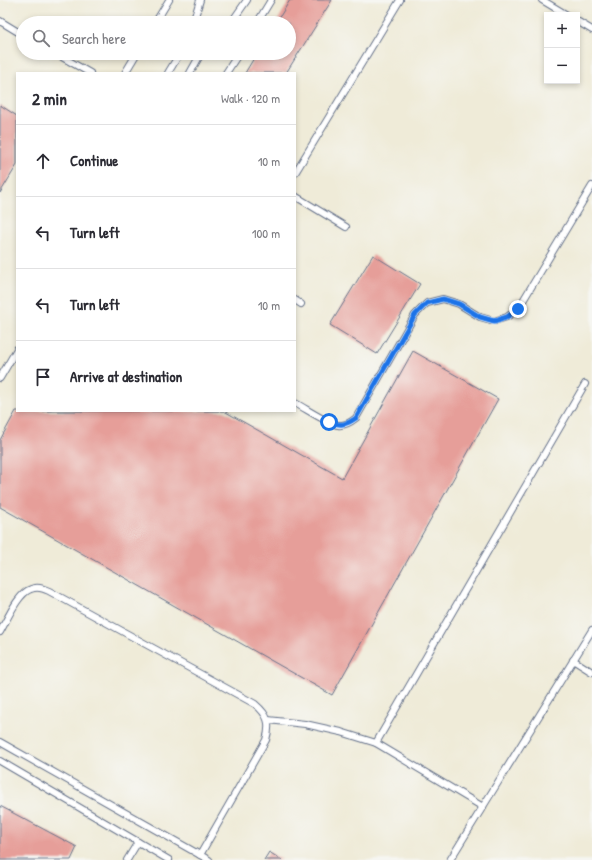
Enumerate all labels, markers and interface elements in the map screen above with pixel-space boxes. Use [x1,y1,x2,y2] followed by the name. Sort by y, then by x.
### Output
[544,12,580,84] map controls
[544,12,580,48] button: +
[16,16,296,60] search box
[30,27,52,49] icon: search
[62,28,126,49] text: Search here
[544,48,580,84] button: −
[32,87,67,110] text: 2 min
[221,89,280,107] text: Walk · 120 m
[32,150,54,172] icon: ahead
[70,150,118,171] text: Continue
[258,152,280,170] text: 10 m
[32,222,54,244] icon: left
[70,222,120,243] text: Turn left
[252,224,280,242] text: 100 m
[32,294,54,316] icon: left
[70,294,120,315] text: Turn left
[258,296,280,314] text: 10 m
[509,300,527,318] route end
[32,366,54,388] icon: arrive
[70,366,182,387] text: Arrive at destination
[320,413,338,431] route start

